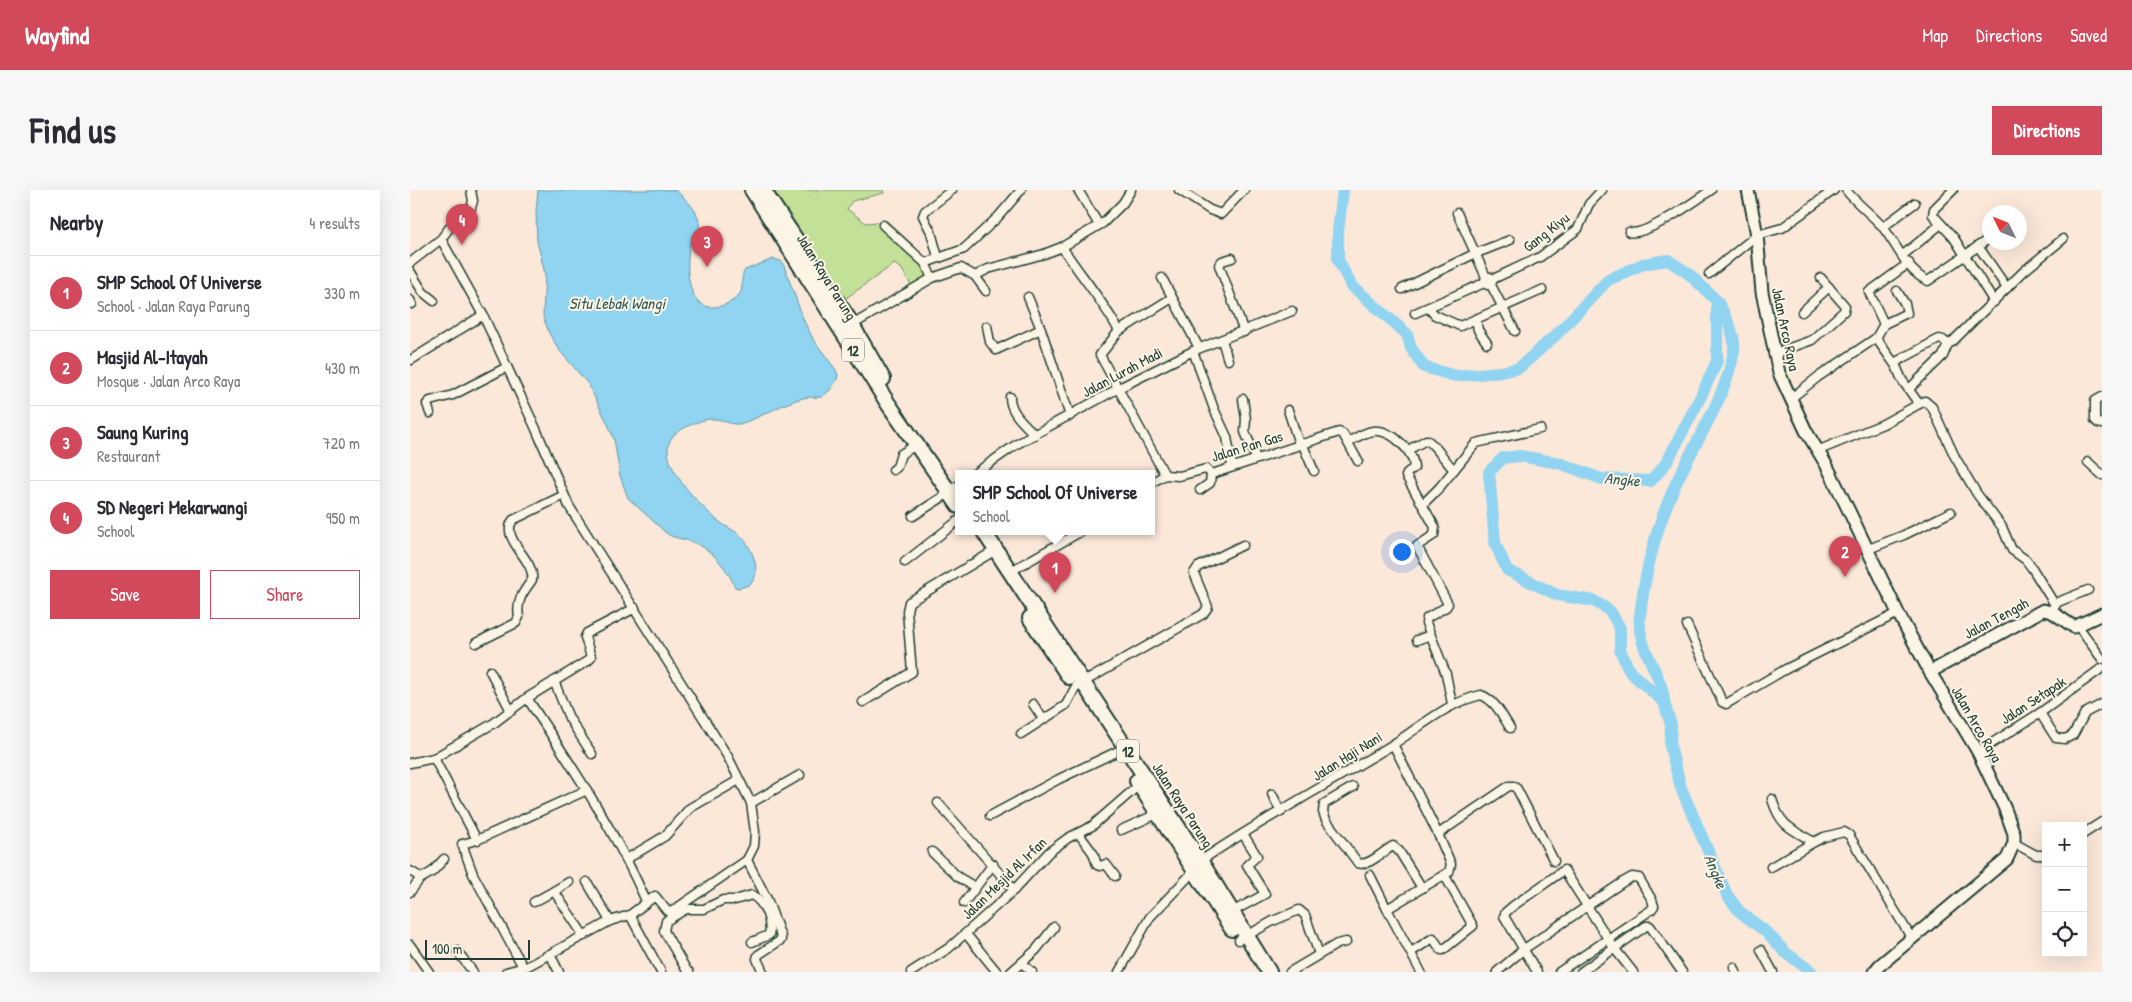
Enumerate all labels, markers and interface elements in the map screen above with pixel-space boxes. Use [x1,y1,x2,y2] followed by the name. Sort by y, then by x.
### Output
[25,19,89,51] text: Wayfind
[1923,23,1948,48] text: Map
[1976,23,2042,48] text: Directions
[2070,23,2107,48] text: Saved
[1992,106,2102,155] button: Directions
[30,107,116,154] text: Find us
[446,204,478,245] pin: 4
[1982,205,2027,250] north arrow
[1518,207,1574,257] street label: Gang Kiyu
[50,208,103,237] text: Nearby
[309,212,360,234] text: 4 results
[691,226,723,267] pin: 3
[792,230,862,324] street label: Jalan Raya Parung
[97,269,262,295] text: SMP School Of Universe
[63,282,69,304] text: 1
[324,282,360,304] text: 330 m
[1767,285,1805,373] street label: Jalan Arco Raya
[569,292,666,314] water label: Situ Lebak Wangi
[97,295,250,317] text: School · Jalan Raya Parung
[842,338,864,362] road number: 12
[1078,342,1166,402] street label: Jalan Lurah Madi
[97,344,208,370] text: Masjid Al-Itayah
[62,357,70,379] text: 2
[325,357,360,379] text: 430 m
[97,370,240,392] text: Mosque · Jalan Arco Raya
[97,419,188,445] text: Saung Kuring
[1209,425,1286,467] street label: Jalan Pan Gas
[62,432,70,454] text: 3
[323,432,360,454] text: 720 m
[97,445,160,467] text: Restaurant
[1604,467,1641,492] water label: Angke
[955,470,1155,535] popup
[973,479,1137,505] text: SMP School Of Universe
[97,494,248,520] text: SD Negeri Mekarwangi
[973,505,1010,527] text: School
[63,507,69,529] text: 4
[326,507,360,529] text: 950 m
[97,520,134,542] text: School
[1829,536,1861,577] pin: 2
[1389,539,1415,565] your location
[1039,552,1071,593] pin: 1
[50,570,200,619] button: Save
[210,570,360,619] button: Share
[1960,592,2032,644] street label: Jalan Tengah
[1996,671,2070,729] street label: Jalan Setapak
[1947,682,2007,766] street label: Jalan Arco Raya
[1308,726,1386,786] street label: Jalan Haji Nani
[1117,740,1139,762] road number: 12
[1147,758,1219,852] street label: Jalan Raya Parung
[2042,822,2087,957] map controls
[2042,822,2087,867] button: +
[957,832,1051,924] street label: Jalan Mesjid Al Irfan
[1699,851,1733,892] water label: Angke
[2042,867,2087,912] button: −
[2042,912,2087,957] button: locate
[425,937,530,960] scale bar
[432,939,462,958] text: 100 m

